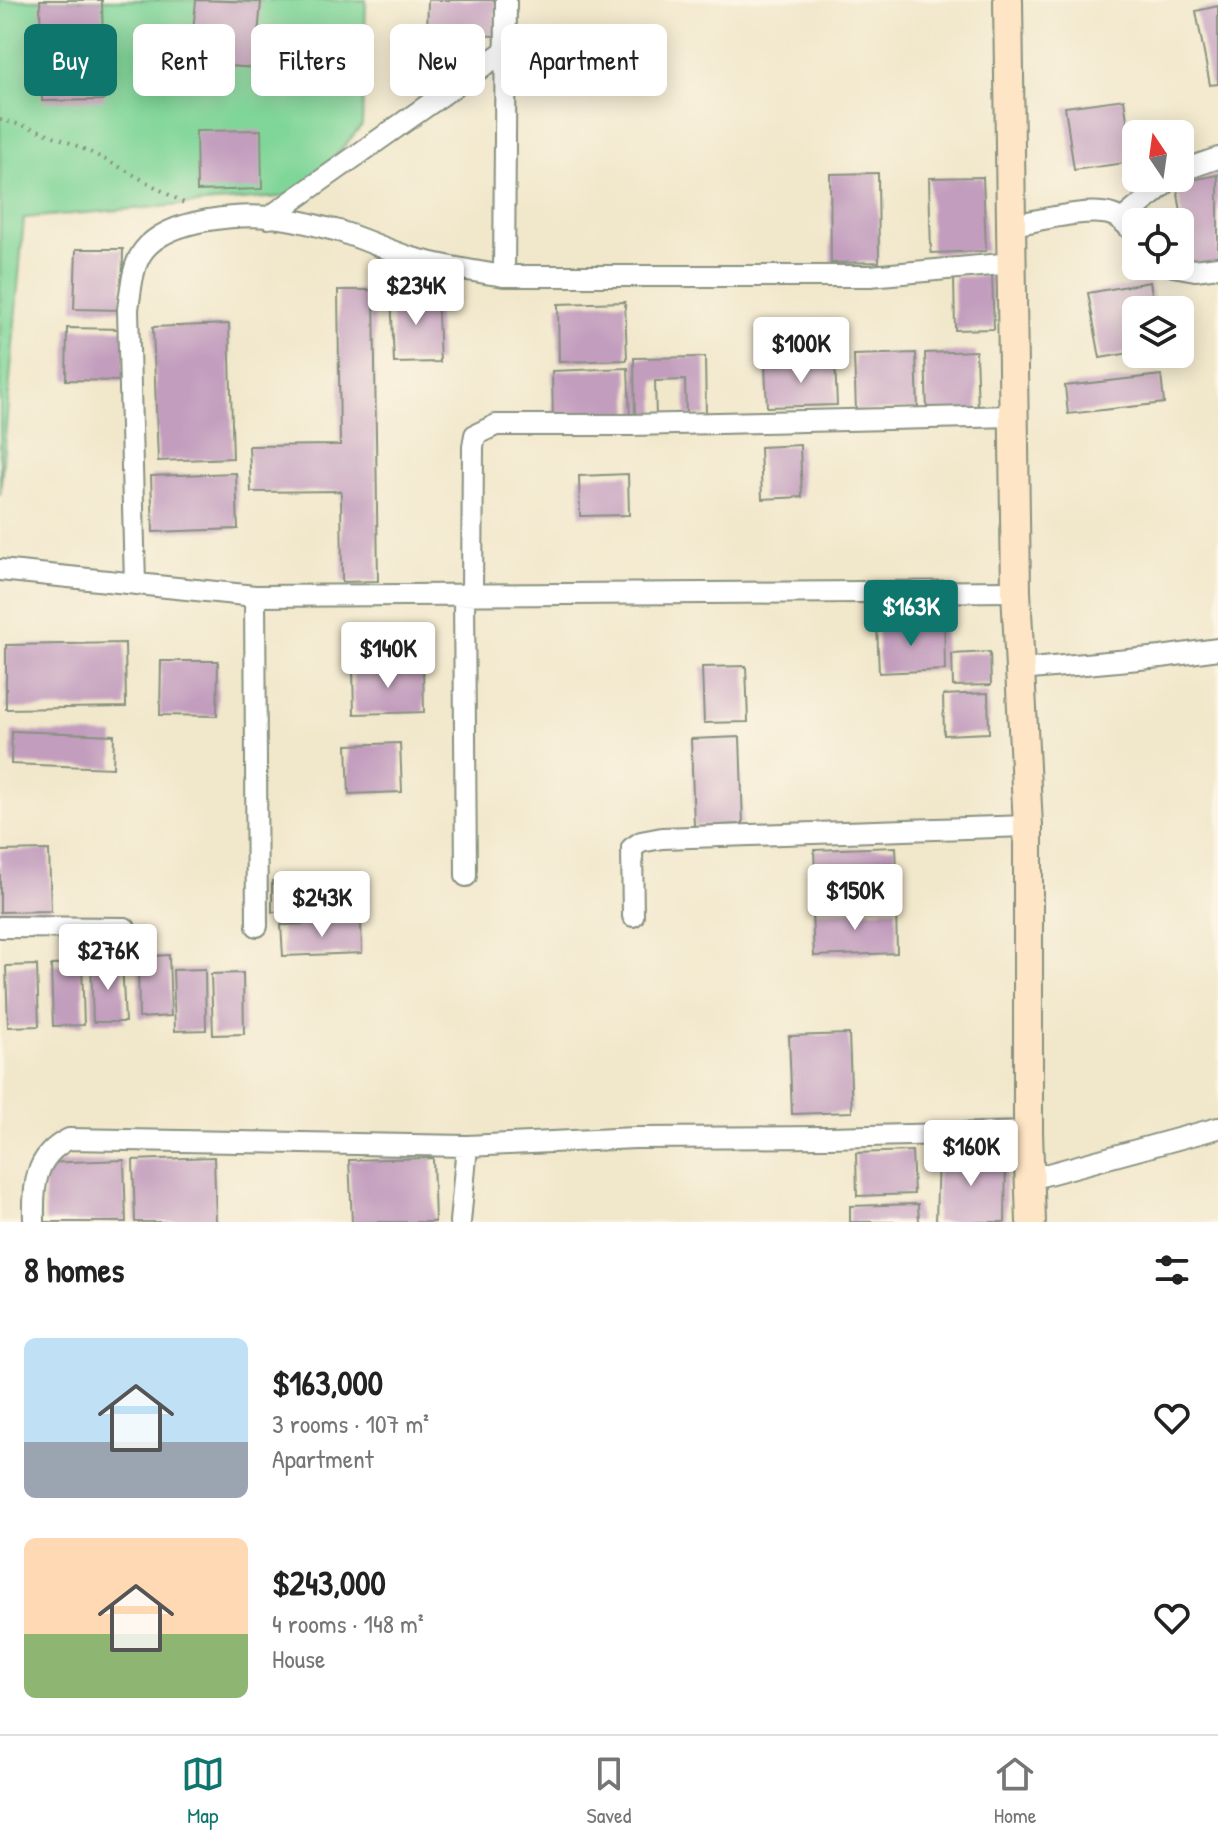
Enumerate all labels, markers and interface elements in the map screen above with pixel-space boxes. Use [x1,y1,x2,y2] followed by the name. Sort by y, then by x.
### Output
[24,24,117,96] chip: Buy
[133,24,235,96] chip: Rent
[251,24,374,96] chip: Filters
[390,24,485,96] chip: New
[501,24,667,96] chip: Apartment
[1122,120,1194,192] north arrow
[1122,120,1194,368] map controls
[1122,208,1194,280] button: locate
[360,259,472,327] pin: $234K
[386,267,446,302] text: $234K
[1122,296,1194,368] button: layers
[745,317,857,385] pin: $100K
[771,325,831,360] text: $100K
[855,580,967,648] pin: $163K
[882,588,940,623] text: $163K
[332,622,444,690] pin: $140K
[359,630,417,665] text: $140K
[799,864,911,932] pin: $150K
[266,871,378,939] pin: $243K
[826,872,884,907] text: $150K
[292,879,352,914] text: $243K
[52,924,164,992] pin: $276K
[77,932,139,967] text: $276K
[915,1120,1027,1188] pin: $160K
[942,1128,1000,1163] text: $160K
[24,1247,124,1293] text: 8 homes
[1150,1248,1194,1292] icon: filters
[272,1360,383,1406] text: $163,000
[88,1370,184,1466] icon: home
[1150,1396,1194,1440] icon: heart
[272,1406,429,1441] text: 3 rooms · 107 m²
[272,1441,374,1476] text: Apartment
[272,1560,386,1606] text: $243,000
[88,1570,184,1666] icon: home
[1150,1596,1194,1640] icon: heart
[272,1606,424,1641] text: 4 rooms · 148 m²
[272,1641,325,1676] text: House
[181,1752,225,1830] tab: Map
[587,1752,631,1830] tab: Saved
[993,1752,1037,1830] tab: Home

